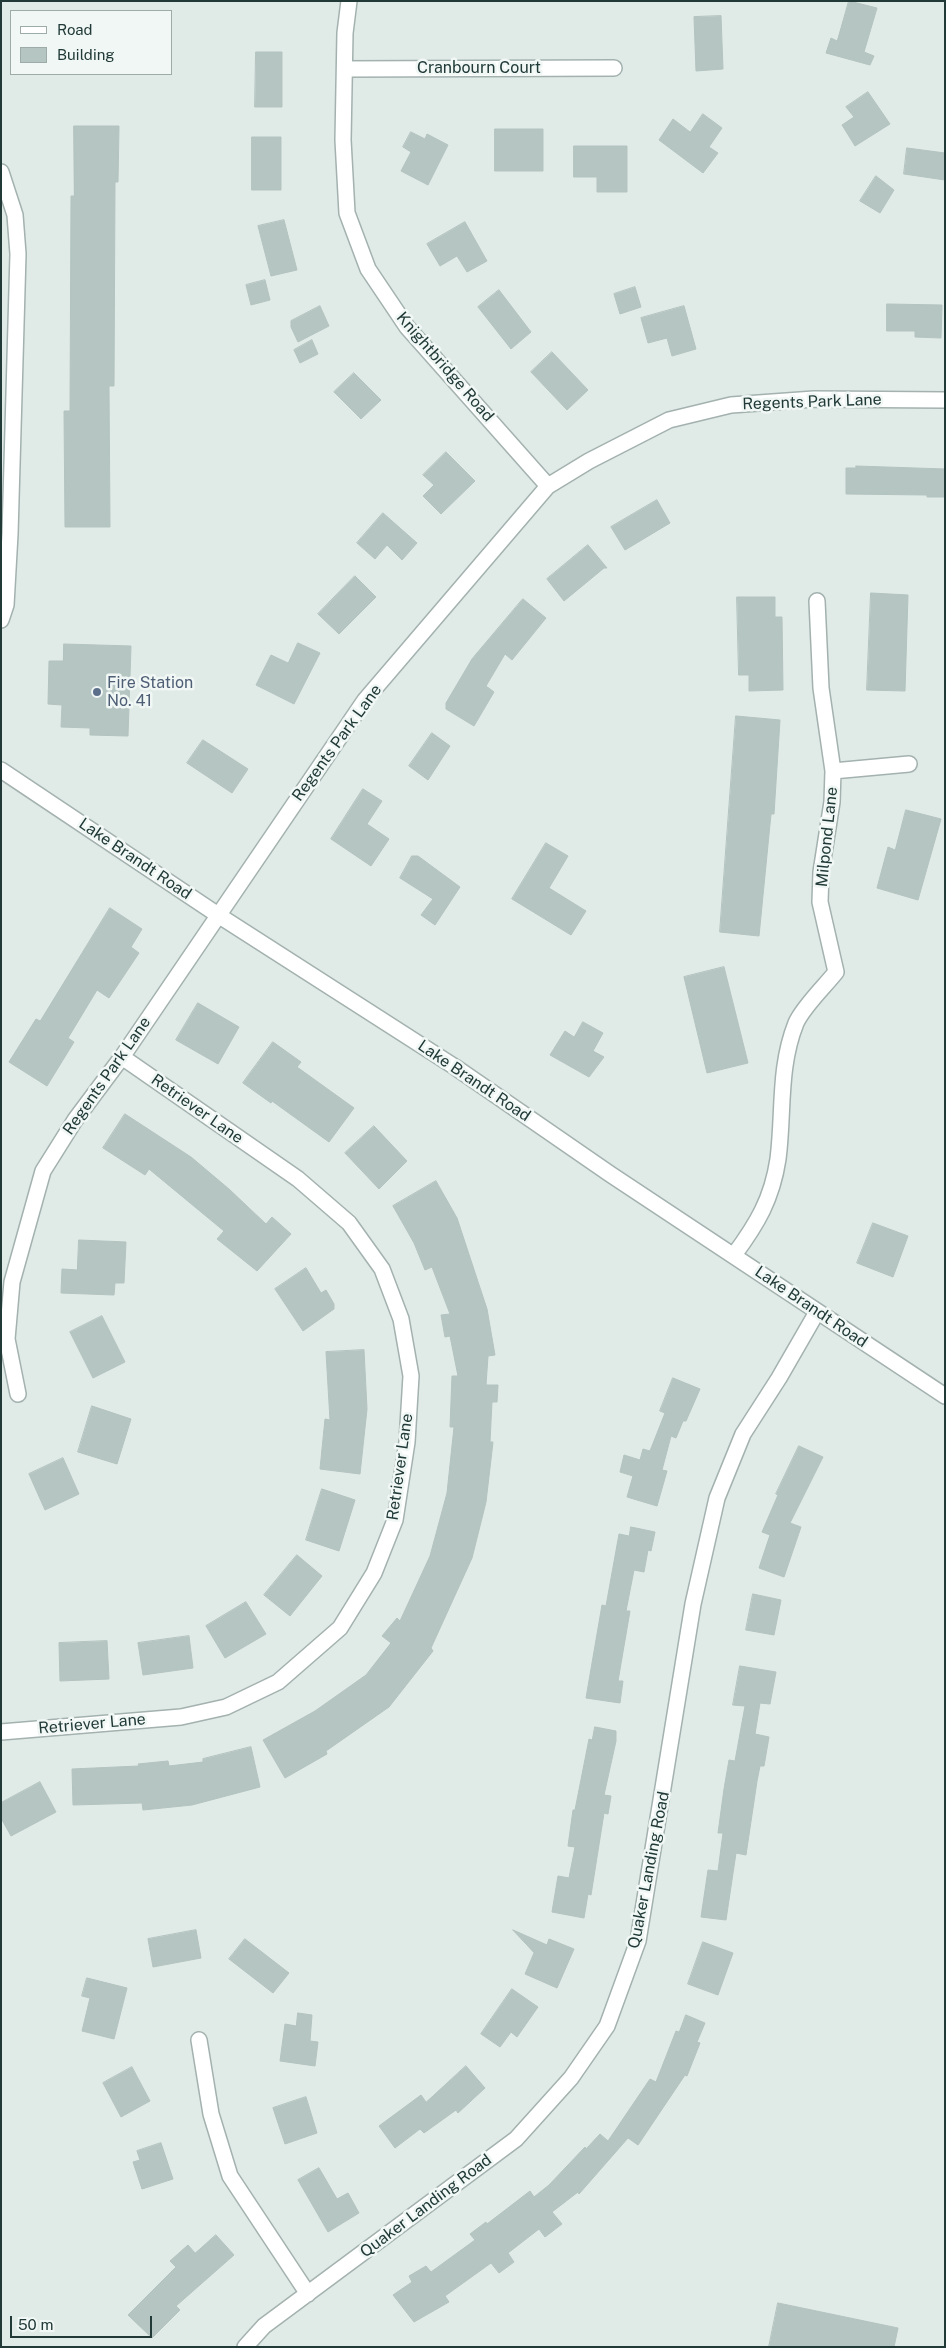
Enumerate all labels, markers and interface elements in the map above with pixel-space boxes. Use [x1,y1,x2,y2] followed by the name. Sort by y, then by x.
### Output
[10,10,172,75] legend
[57,21,93,38] text: Road
[57,46,115,63] text: Building
[417,58,541,78] street label: Cranbourn Court
[392,308,498,426] street label: Knightbridge Road
[742,390,882,414] street label: Regents Park Lane
[107,673,193,711] place label: Fire Station No. 41
[288,681,386,805] street label: Regents Park Lane
[91,686,103,698] marker: Fire Station No. 41
[812,786,842,888] street label: Milpond Lane
[75,814,195,904] street label: Lake Brandt Road
[59,1013,155,1139] street label: Regents Park Lane
[414,1036,534,1126] street label: Lake Brandt Road
[147,1070,247,1148] street label: Retriever Lane
[751,1262,871,1352] street label: Lake Brandt Road
[383,1412,417,1522] street label: Retriever Lane
[37,1710,147,1738] street label: Retriever Lane
[624,1790,674,1950] street label: Quaker Landing Road
[356,2150,496,2262] street label: Quaker Landing Road
[12,2306,155,2338] scale bar
[18,2316,53,2333] text: 50 m

